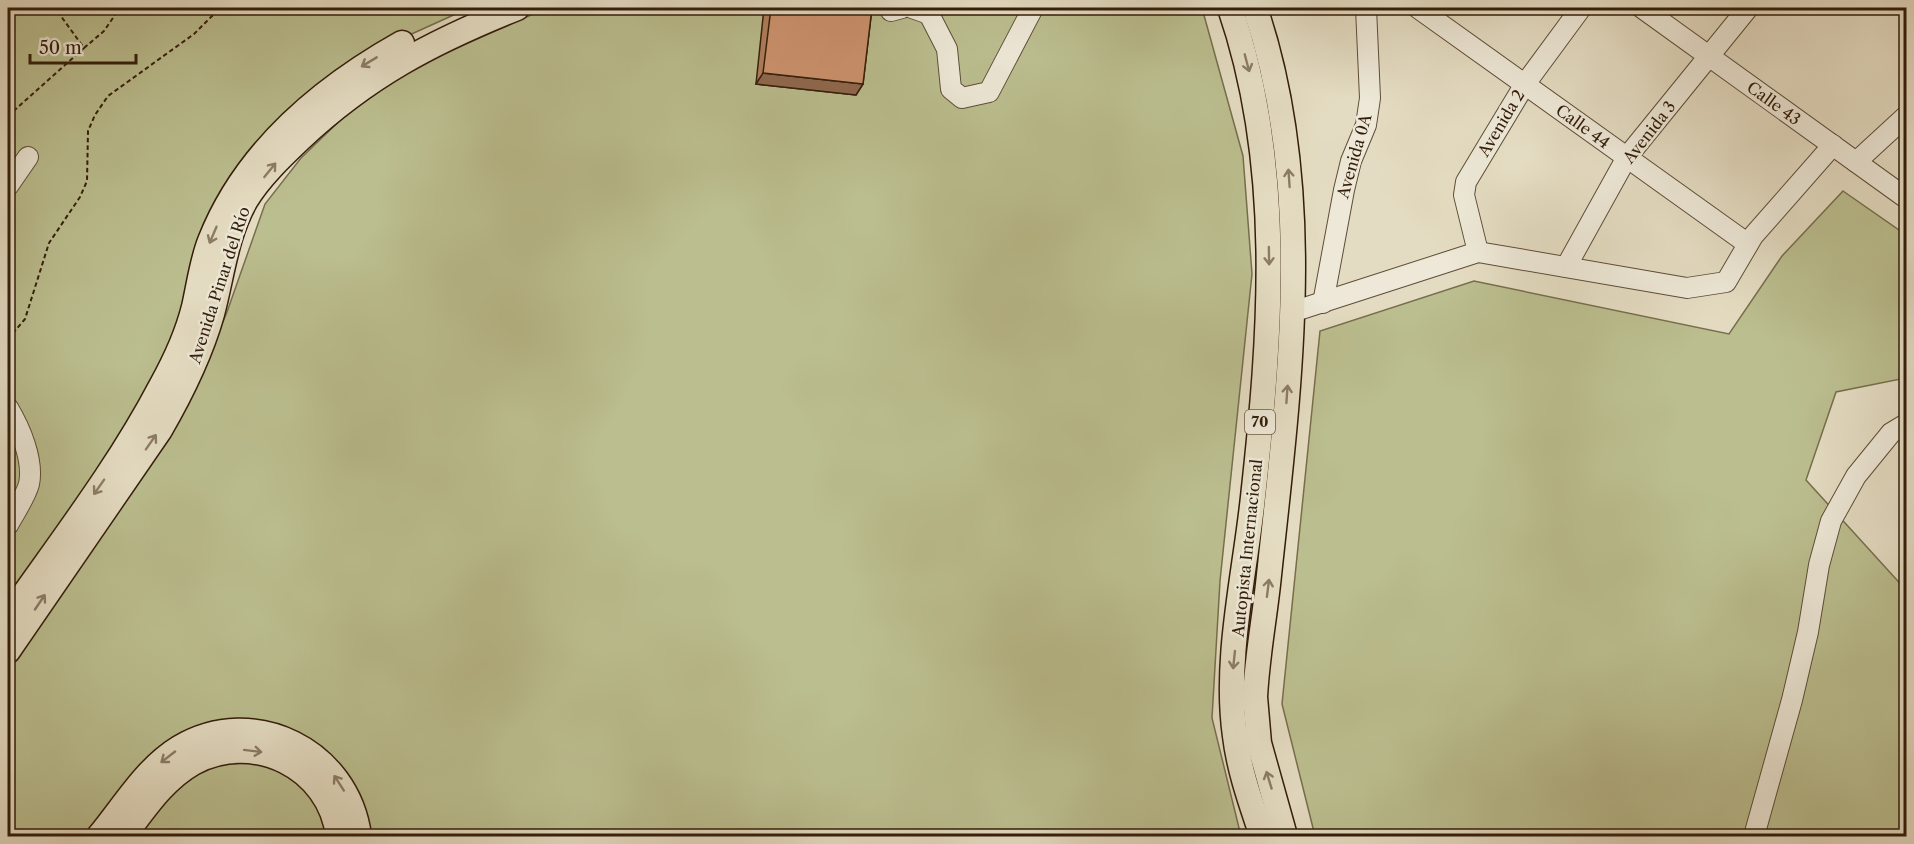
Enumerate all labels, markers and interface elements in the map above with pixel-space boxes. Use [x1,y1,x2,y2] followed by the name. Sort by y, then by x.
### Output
[30,27,136,65] scale bar
[39,37,82,59] text: 50 m
[1242,53,1254,72] one-way arrow
[361,56,378,68] one-way arrow
[1743,77,1805,129] street label: Calle 43
[1473,86,1529,161] street label: Avenida 2
[1618,97,1680,168] street label: Avenida 3
[1552,100,1614,152] street label: Calle 44
[1332,110,1376,202] street label: Avenida 0A
[263,163,276,179] one-way arrow
[1283,168,1294,188] one-way arrow
[184,204,254,367] street label: Avenida Pinar del Río
[206,226,217,244] one-way arrow
[1263,246,1275,266] one-way arrow
[1282,384,1293,404] one-way arrow
[1245,410,1275,434] road number: 70
[145,434,157,451] one-way arrow
[1228,458,1266,639] street label: Autopista Internacional
[93,478,105,494] one-way arrow
[1263,578,1274,598] one-way arrow
[34,595,46,611] one-way arrow
[1228,649,1239,669] one-way arrow
[243,746,262,757] one-way arrow
[160,750,176,763] one-way arrow
[1263,771,1274,790] one-way arrow
[332,774,345,791] one-way arrow

